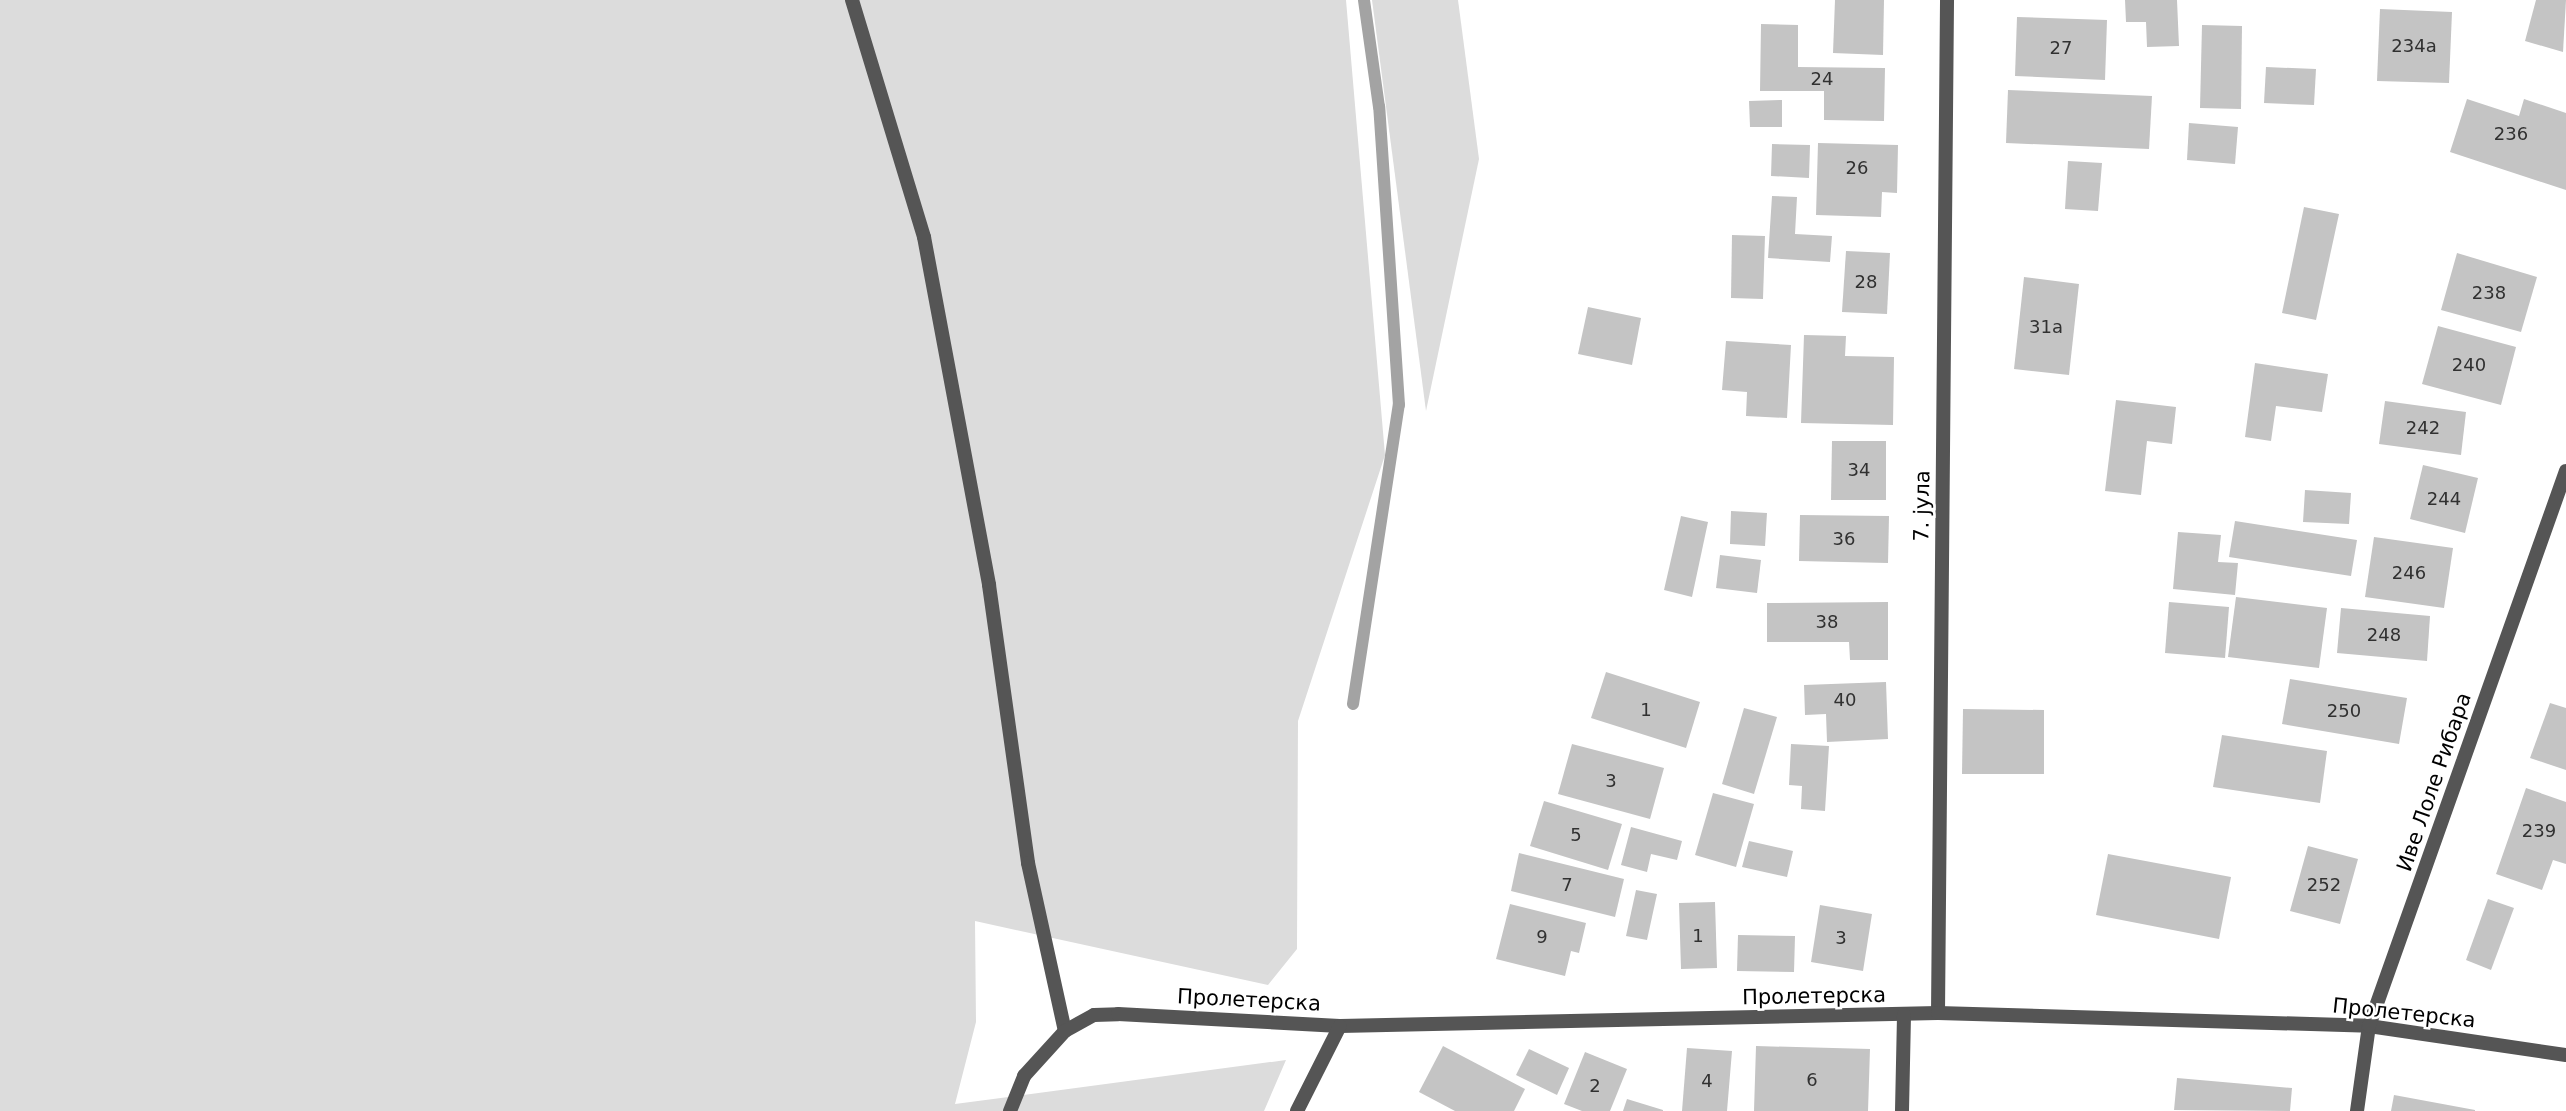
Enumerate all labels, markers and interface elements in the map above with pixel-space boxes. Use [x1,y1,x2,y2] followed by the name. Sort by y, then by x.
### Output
[2391,35,2437,57] house number: 234a
[2050,37,2072,59] house number: 27
[1811,68,1833,90] house number: 24
[2494,123,2528,145] house number: 236
[1846,157,1868,179] house number: 26
[1855,271,1877,293] house number: 28
[2472,282,2506,304] house number: 238
[2029,316,2063,338] house number: 31a
[2452,354,2486,376] house number: 240
[2406,417,2440,439] house number: 242
[1848,459,1870,481] house number: 34
[1909,470,1935,542] street label: 7. јула
[2427,488,2461,510] house number: 244
[1833,528,1855,550] house number: 36
[2392,562,2426,584] house number: 246
[1816,611,1838,633] house number: 38
[2367,624,2401,646] house number: 248
[1834,689,1856,711] house number: 40
[2392,689,2476,875] street label: Иве Лоле Рибара
[1640,699,1652,721] house number: 1
[2327,700,2361,722] house number: 250
[1605,770,1617,792] house number: 3
[2522,820,2556,842] house number: 239
[1570,824,1582,846] house number: 5
[1561,874,1573,896] house number: 7
[2307,874,2341,896] house number: 252
[1692,925,1704,947] house number: 1
[1536,926,1548,948] house number: 9
[1835,927,1847,949] house number: 3
[1742,982,1886,1010] street label: Пролетерска
[1176,984,1322,1016] street label: Пролетерска
[2331,993,2477,1033] street label: Пролетерска
[1806,1069,1818,1091] house number: 6
[1701,1070,1713,1092] house number: 4
[1589,1075,1601,1097] house number: 2

